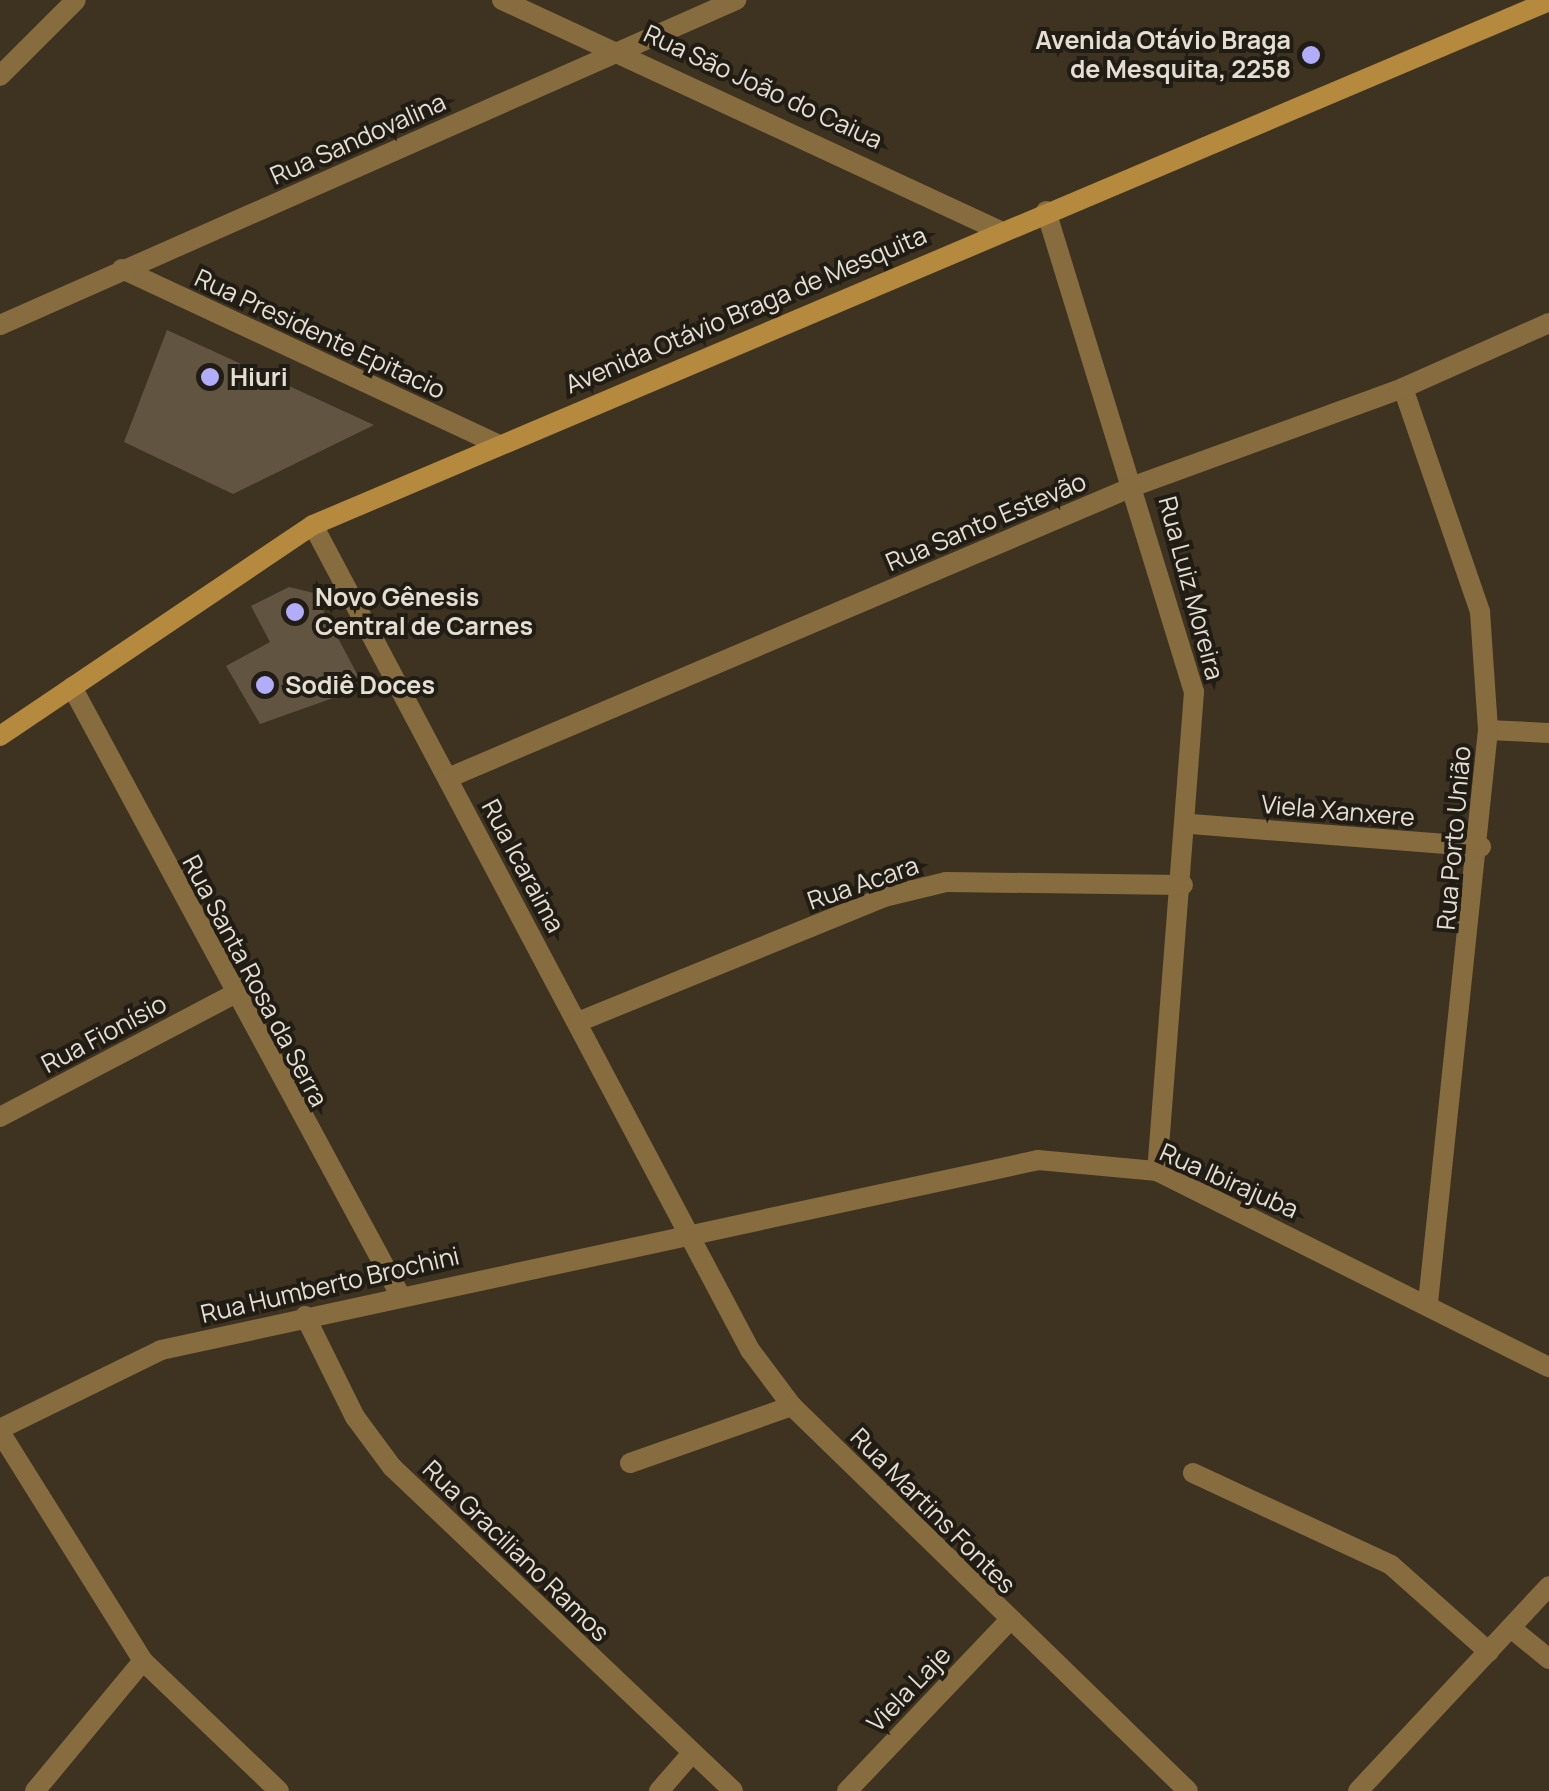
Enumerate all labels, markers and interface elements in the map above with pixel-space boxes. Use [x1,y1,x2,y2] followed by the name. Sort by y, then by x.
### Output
[639,19,887,155] street label: Rua São João do Caiua
[1035,26,1291,85] place label: Avenida Otávio Braga de Mesquita, 2258
[1300,44,1322,66] marker: Avenida Otávio Braga de Mesquita, 2258
[266,87,450,191] street label: Rua Sandovalina
[561,220,931,400] street label: Avenida Otávio Braga de Mesquita
[190,263,450,405] street label: Rua Presidente Epitacio
[230,362,288,392] place label: Hiuri
[199,366,221,388] marker: Hiuri
[881,466,1091,578] street label: Rua Santo Estevão
[1152,493,1230,683] street label: Rua Luiz Moreira
[315,583,533,642] place label: Novo Gênesis Central de Carnes
[284,601,306,623] marker: Novo Gênesis Central de Carnes
[285,670,435,700] place label: Sodiê Doces
[254,674,276,696] marker: Sodiê Doces
[1431,745,1477,931] street label: Rua Porto União
[1260,789,1416,833] street label: Viela Xanxere
[475,794,571,938] street label: Rua Icaraima
[176,850,334,1112] street label: Rua Santa Rosa da Serra
[804,850,922,916] street label: Rua Acara
[36,989,172,1079] street label: Rua Fionísio
[1155,1137,1303,1225] street label: Rua Ibirajuba
[198,1241,462,1329] street label: Rua Humberto Brochini
[844,1422,1022,1600] street label: Rua Martins Fontes
[417,1454,615,1648] street label: Rua Graciliano Ramos
[861,1640,957,1738] street label: Viela Laje

